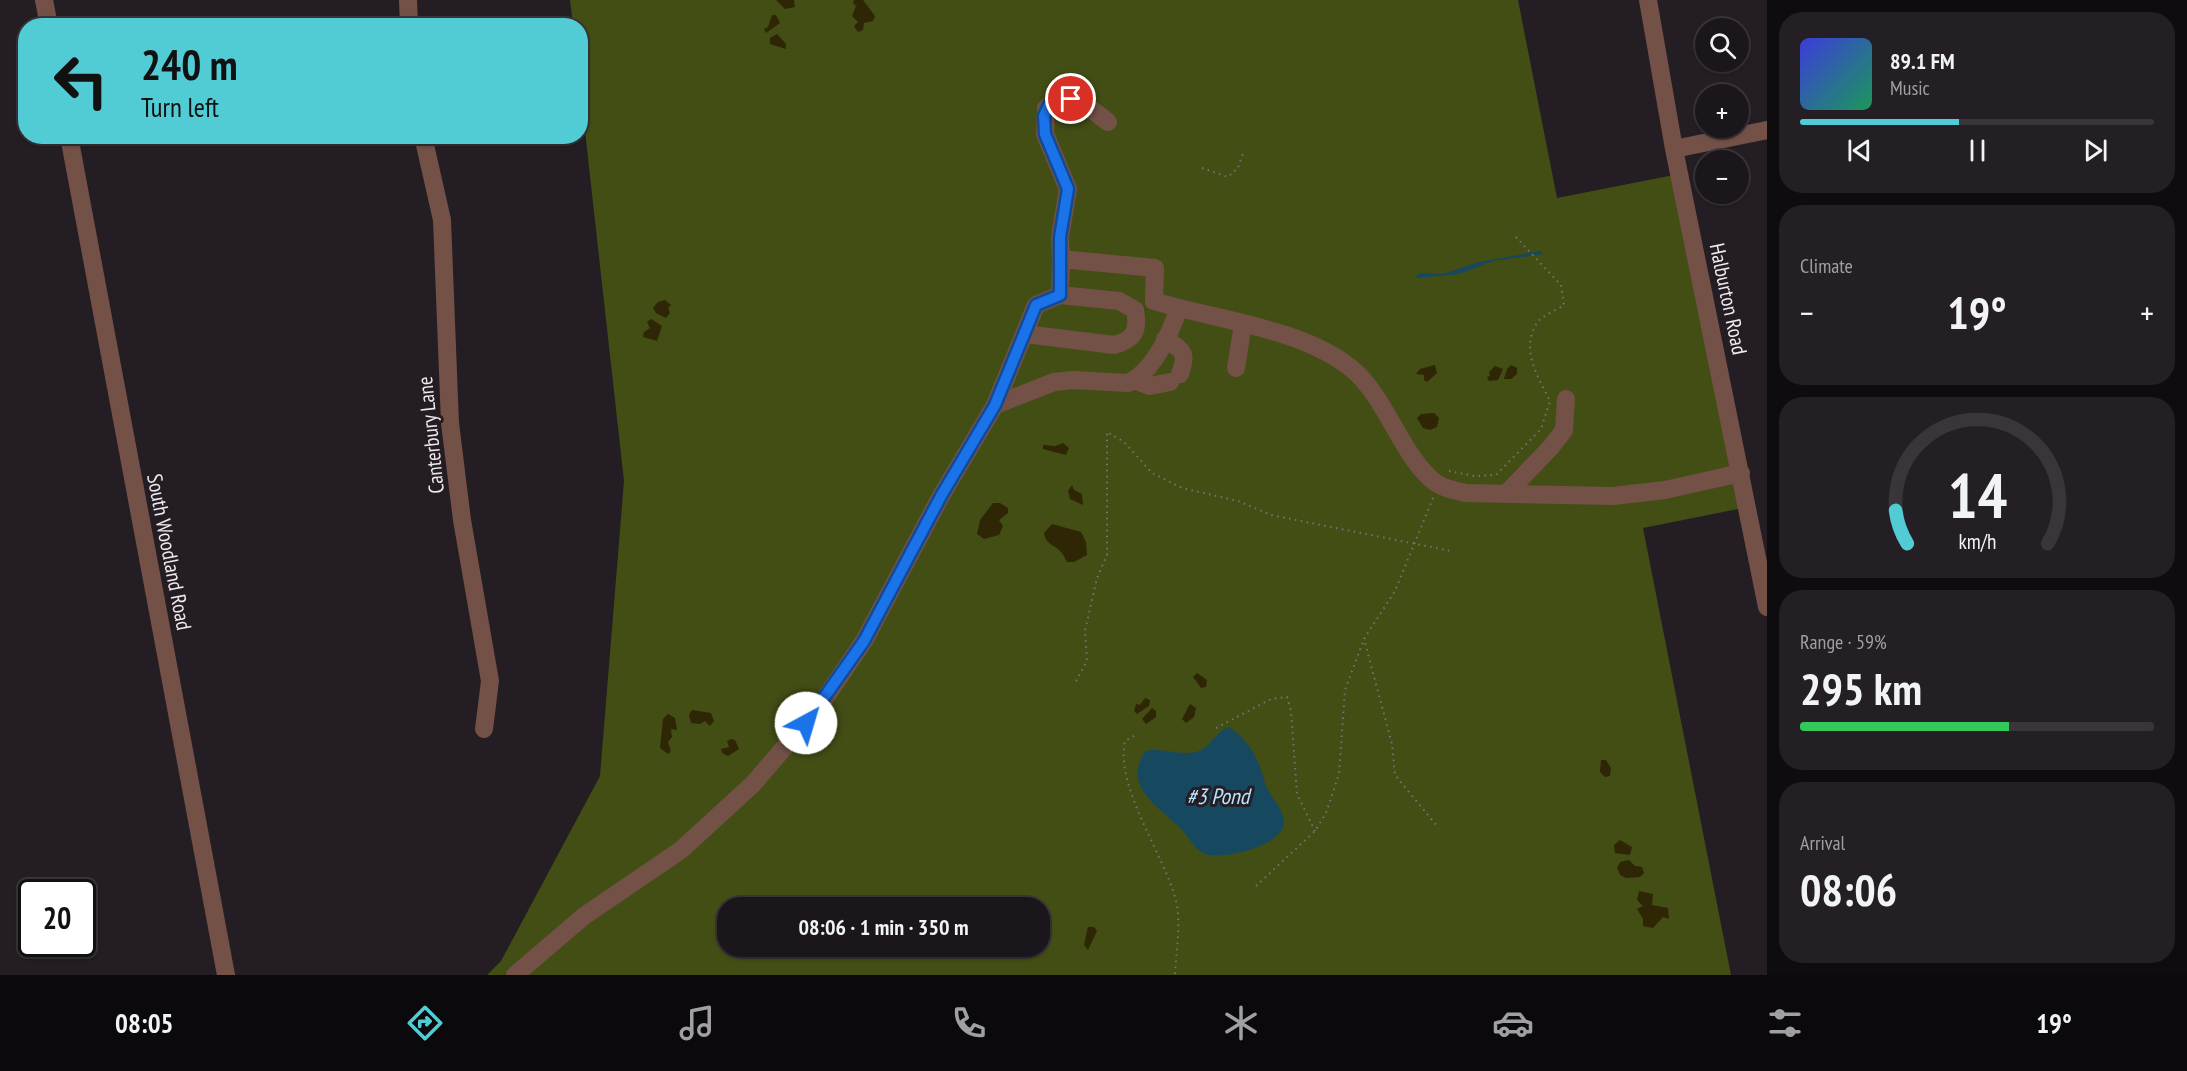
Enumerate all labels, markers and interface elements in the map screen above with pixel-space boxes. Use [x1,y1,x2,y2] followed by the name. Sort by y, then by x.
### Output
[1695,18,1749,204] map controls
[1695,18,1749,72] button: search
[141,37,238,92] text: 240 m
[42,42,120,120] icon: left
[1890,47,1955,75] text: 89.1 FM
[1045,73,1096,124] pin
[1890,75,1930,101] text: Music
[1054,82,1087,115] icon: arrive
[1695,84,1749,138] button: +
[141,90,219,124] text: Turn left
[1843,134,1876,167] icon: previous
[1961,134,1994,167] icon: pause
[2079,134,2112,167] icon: next
[1695,150,1749,204] button: −
[1704,241,1753,357] street label: Halburton Road
[1800,253,1853,279] text: Climate
[1947,283,2007,341] text: 19°
[1800,291,1814,334] text: −
[2140,291,2154,334] text: +
[411,375,450,495] street label: Canterbury Lane
[1947,455,2007,536] text: 14
[141,471,198,632] street label: South Woodland Road
[1958,528,1996,556] text: km/h
[1800,629,1887,655] text: Range · 59%
[1800,659,1922,717] text: 295 km
[774,691,838,755] position arrow
[1187,782,1253,810] water label: #3 Pond
[1800,830,1845,856] text: Arrival
[1800,860,1897,918] text: 08:06
[18,879,96,957] speed limit sign: 20
[798,913,969,941] text: 08:06 · 1 min · 350 m
[404,1002,446,1044] icon: directions
[676,1002,718,1044] icon: music
[948,1002,990,1044] icon: phone
[1220,1002,1262,1044] icon: climate
[1492,1002,1534,1044] icon: car
[1764,1002,1806,1044] icon: filters
[115,1006,173,1040] text: 08:05
[2036,1006,2072,1040] text: 19°

